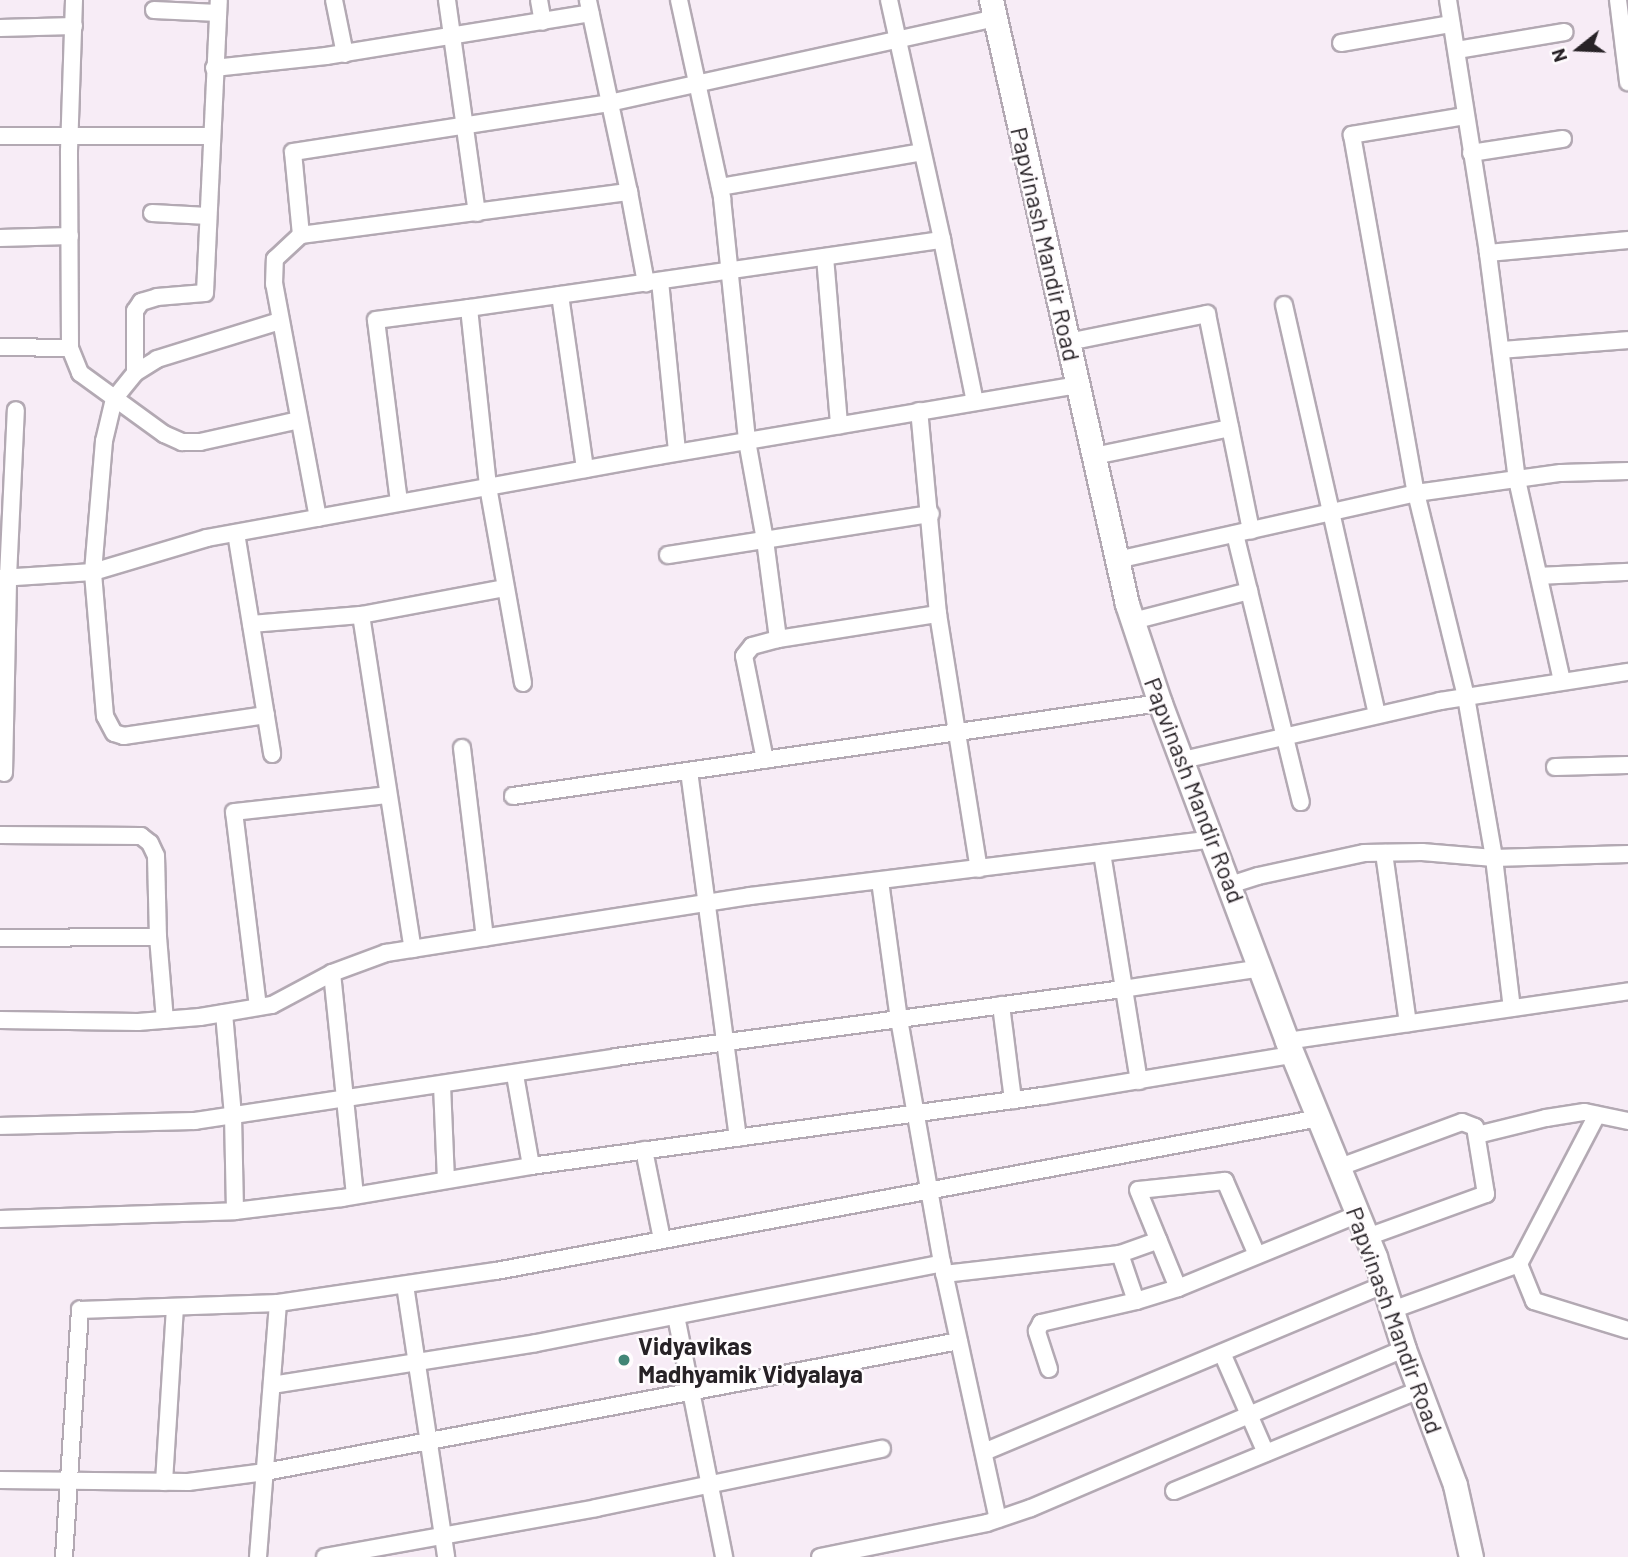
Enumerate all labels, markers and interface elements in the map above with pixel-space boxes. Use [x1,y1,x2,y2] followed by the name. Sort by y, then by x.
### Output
[1544,14,1614,84] north arrow
[1546,46,1571,65] text: N
[1005,124,1087,364] street label: Papvinash Mandir Road
[1139,673,1251,907] street label: Papvinash Mandir Road
[1341,1203,1449,1437] street label: Papvinash Mandir Road
[638,1332,863,1388] place label: Vidyavikas Madhyamik Vidyalaya
[616,1352,632,1368] marker: Vidyavikas Madhyamik Vidyalaya

